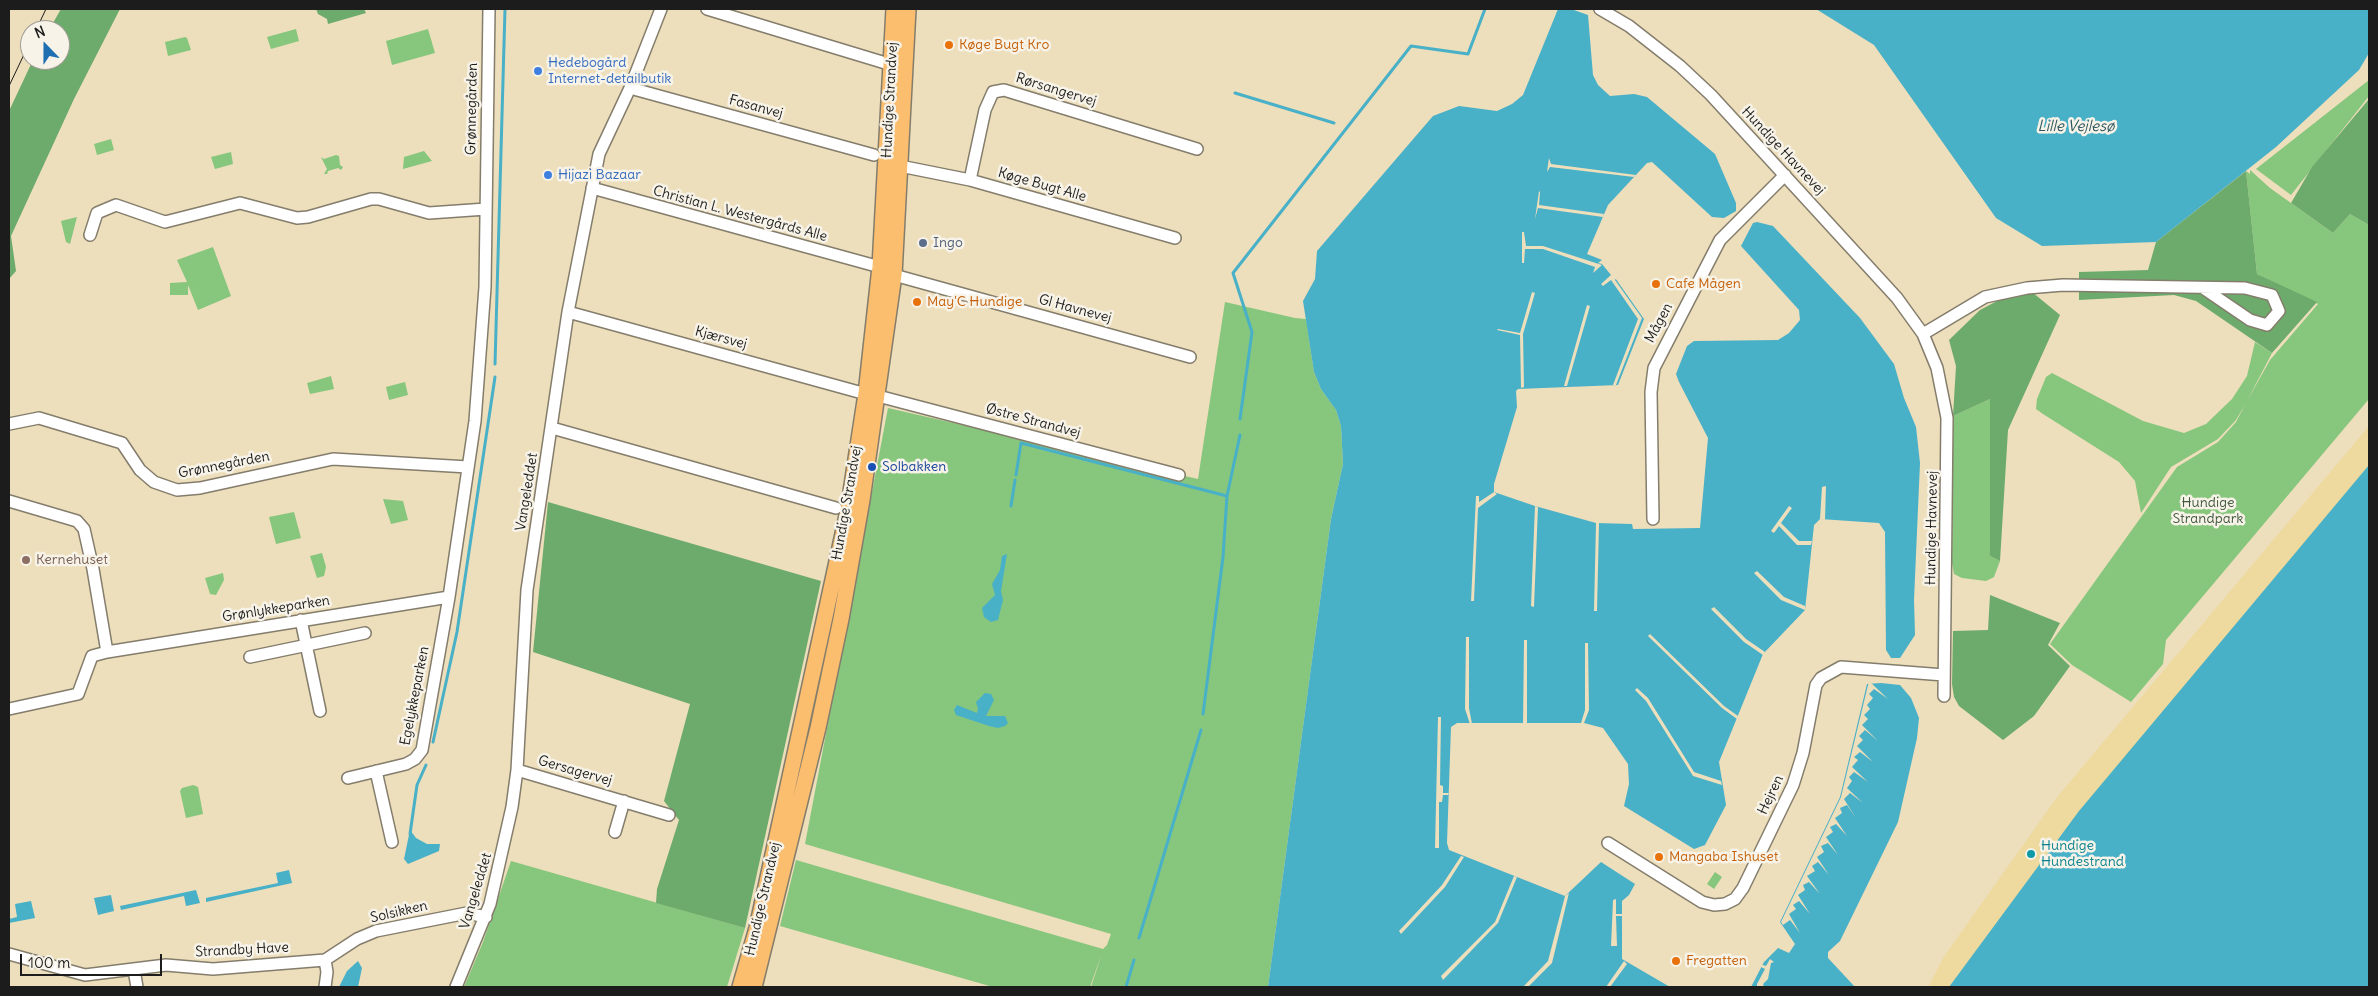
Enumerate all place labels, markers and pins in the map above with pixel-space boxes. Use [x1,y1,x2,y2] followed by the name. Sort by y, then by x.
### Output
[959,37,1049,53] place label: Køge Bugt Kro
[943,39,955,51] marker: Køge Bugt Kro
[548,55,671,88] place label: Hedebogård Internet-detailbutik
[532,65,544,77] marker: Hedebogård Internet-detailbutik
[558,167,641,183] place label: Hijazi Bazaar
[542,169,554,181] marker: Hijazi Bazaar
[933,235,963,251] place label: Ingo
[917,237,929,249] marker: Ingo
[1666,276,1741,292] place label: Cafe Mågen
[1650,278,1662,290] marker: Cafe Mågen
[927,294,1022,310] place label: May'C Hundige
[911,296,923,308] marker: May'C Hundige
[882,459,946,475] place label: Solbakken
[866,461,878,473] marker: Solbakken
[36,552,108,568] place label: Kernehuset
[20,554,32,566] marker: Kernehuset
[2041,838,2124,870] place label: Hundige Hundestrand
[2025,848,2037,860] marker: Hundige Hundestrand
[1669,849,1779,865] place label: Mangaba Ishuset
[1653,851,1665,863] marker: Mangaba Ishuset
[1686,953,1747,969] place label: Fregatten
[1670,955,1682,967] marker: Fregatten

